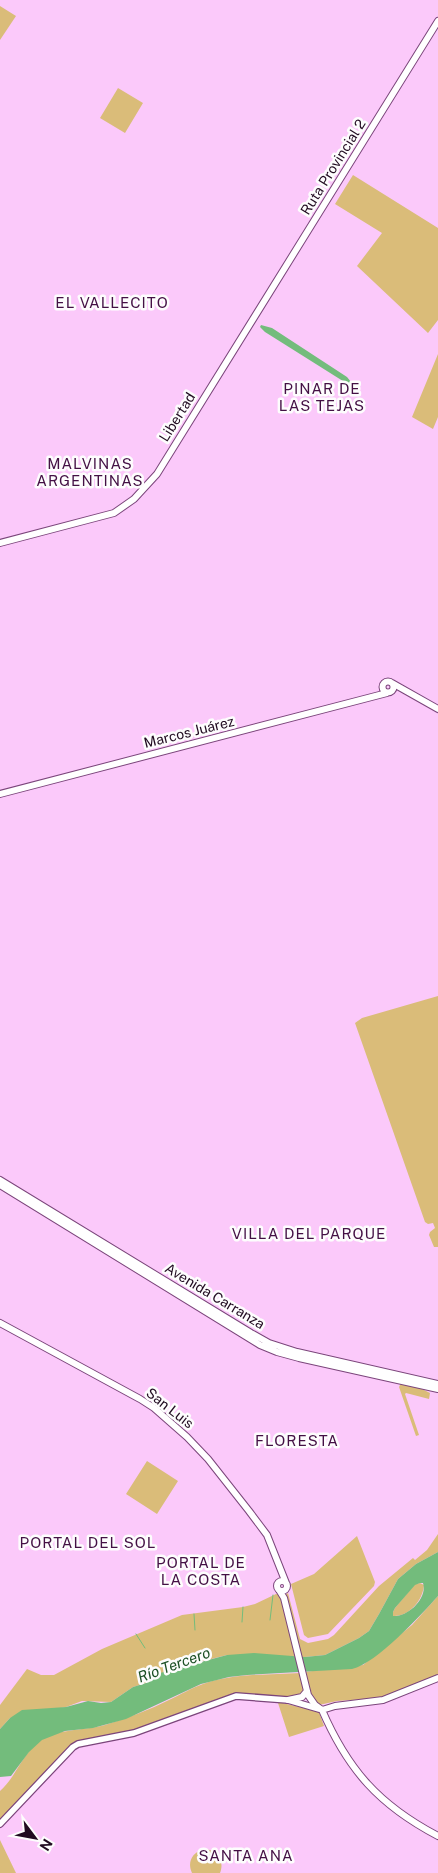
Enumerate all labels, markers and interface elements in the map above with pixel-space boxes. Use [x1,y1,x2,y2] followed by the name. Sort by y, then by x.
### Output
[297,116,369,218] street label: Ruta Provincial 2
[55,294,169,311] district label: EL VALLECITO
[279,380,365,414] district label: PINAR DE LAS TEJAS
[156,390,198,444] street label: Libertad
[36,455,144,489] district label: MALVINAS ARGENTINAS
[142,713,236,751] street label: Marcos Juárez
[232,1225,386,1242] district label: VILLA DEL PARQUE
[162,1260,268,1332] street label: Avenida Carranza
[143,1385,197,1431] street label: San Luis
[255,1432,339,1449] district label: FLORESTA
[20,1534,156,1551] district label: PORTAL DEL SOL
[156,1554,246,1588] district label: PORTAL DE LA COSTA
[135,1644,212,1685] water label: Río Tercero
[10,1813,60,1863] north arrow
[36,1836,56,1854] text: N
[198,1847,294,1864] district label: SANTA ANA

